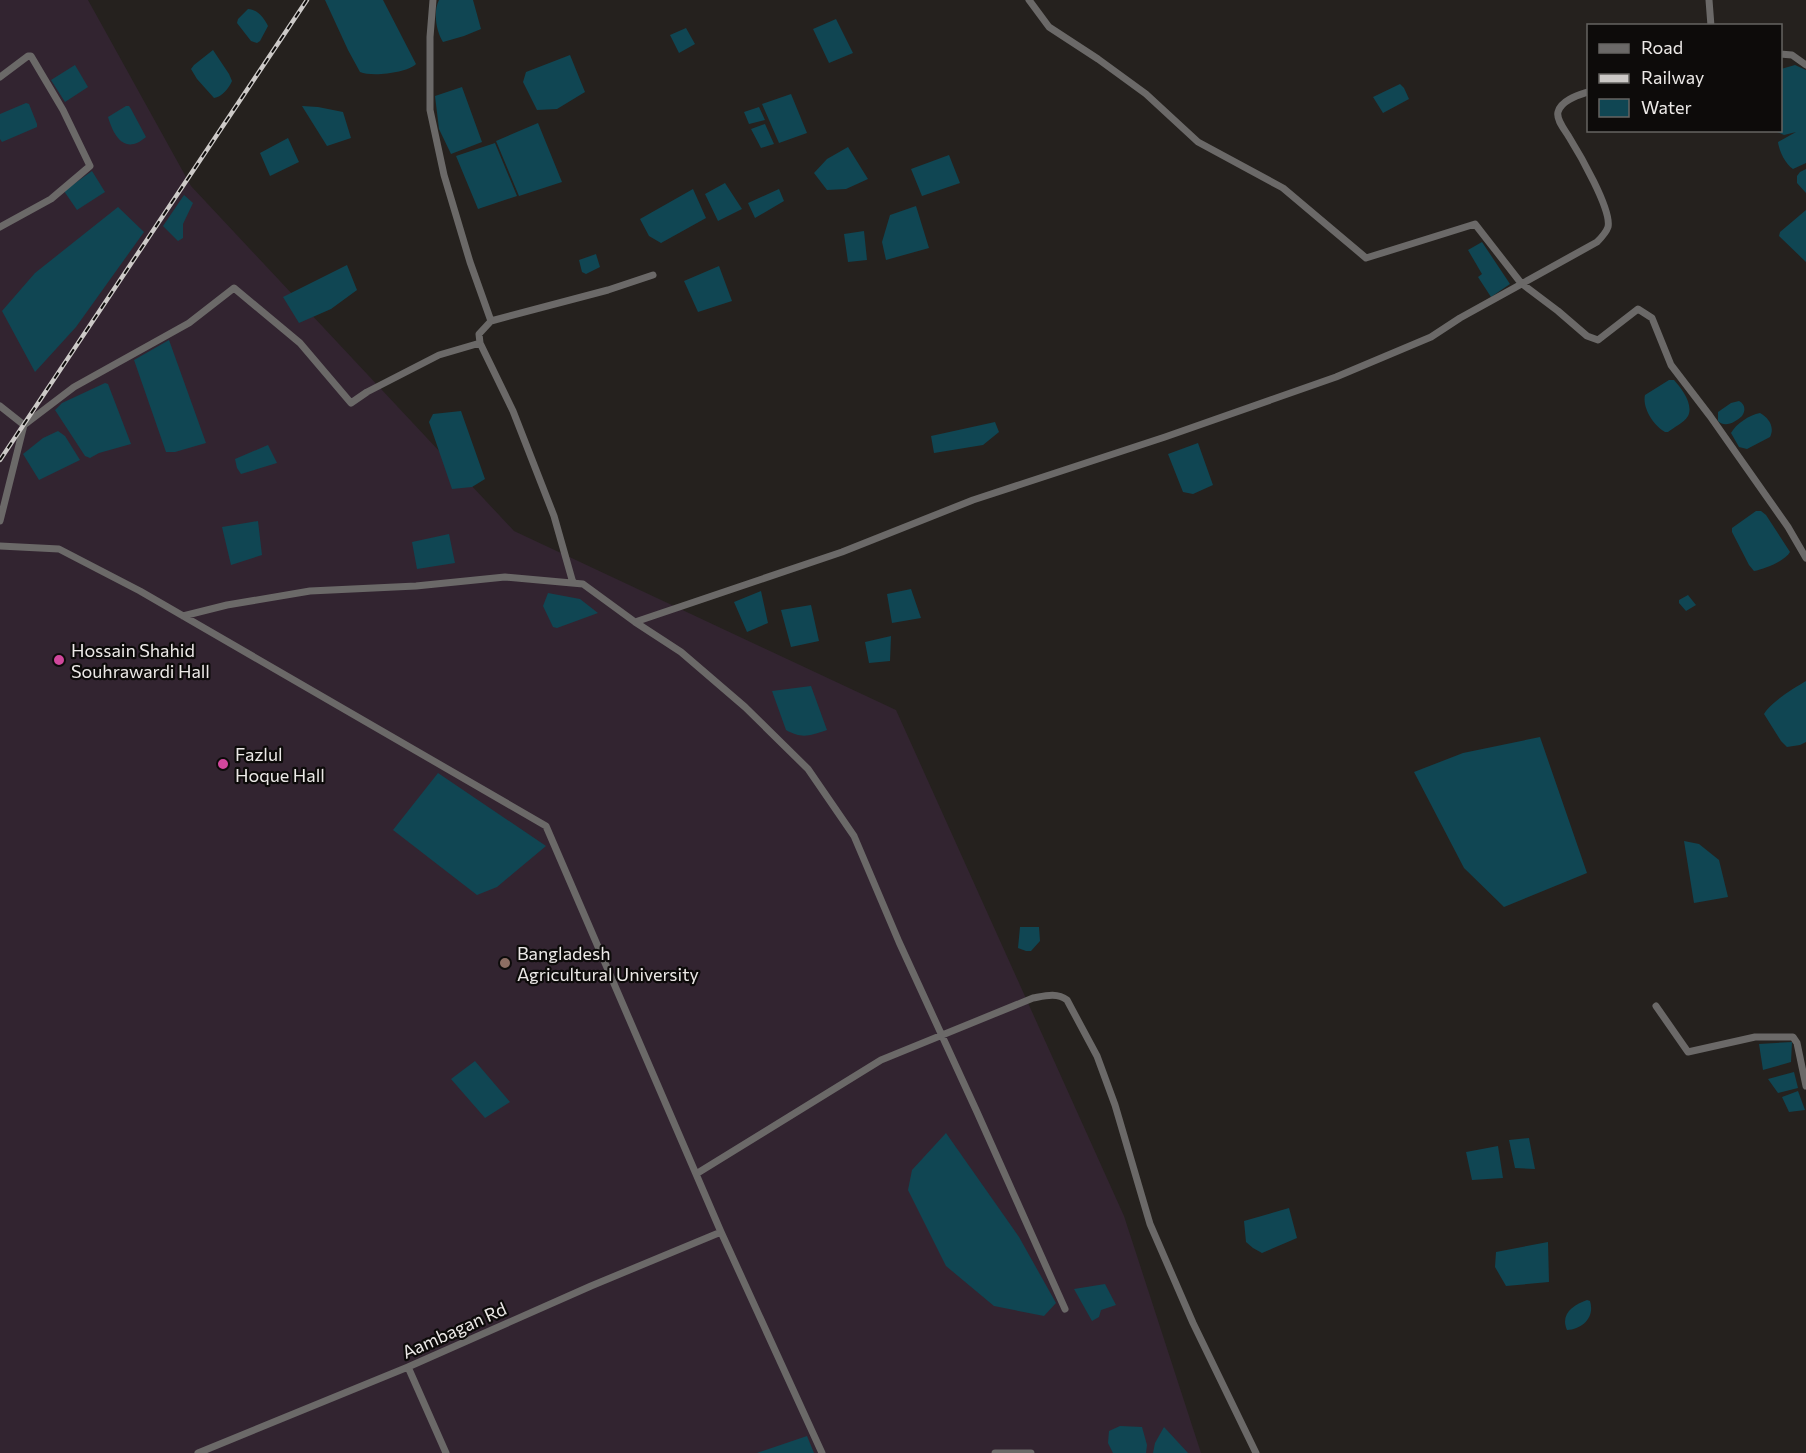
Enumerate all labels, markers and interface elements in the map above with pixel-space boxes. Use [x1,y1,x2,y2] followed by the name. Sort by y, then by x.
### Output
[1587,24,1782,132] legend
[1641,36,1683,58] text: Road
[1641,66,1704,88] text: Railway
[1641,96,1692,118] text: Water
[71,639,210,682] place label: Hossain Shahid Souhrawardi Hall
[52,653,66,667] marker: Hossain Shahid Souhrawardi Hall
[235,743,325,786] place label: Fazlul Hoque Hall
[216,757,230,771] marker: Fazlul Hoque Hall
[517,942,699,985] place label: Bangladesh Agricultural University
[498,956,512,970] marker: Bangladesh Agricultural University
[398,1297,510,1363] street label: Aambagan Rd

